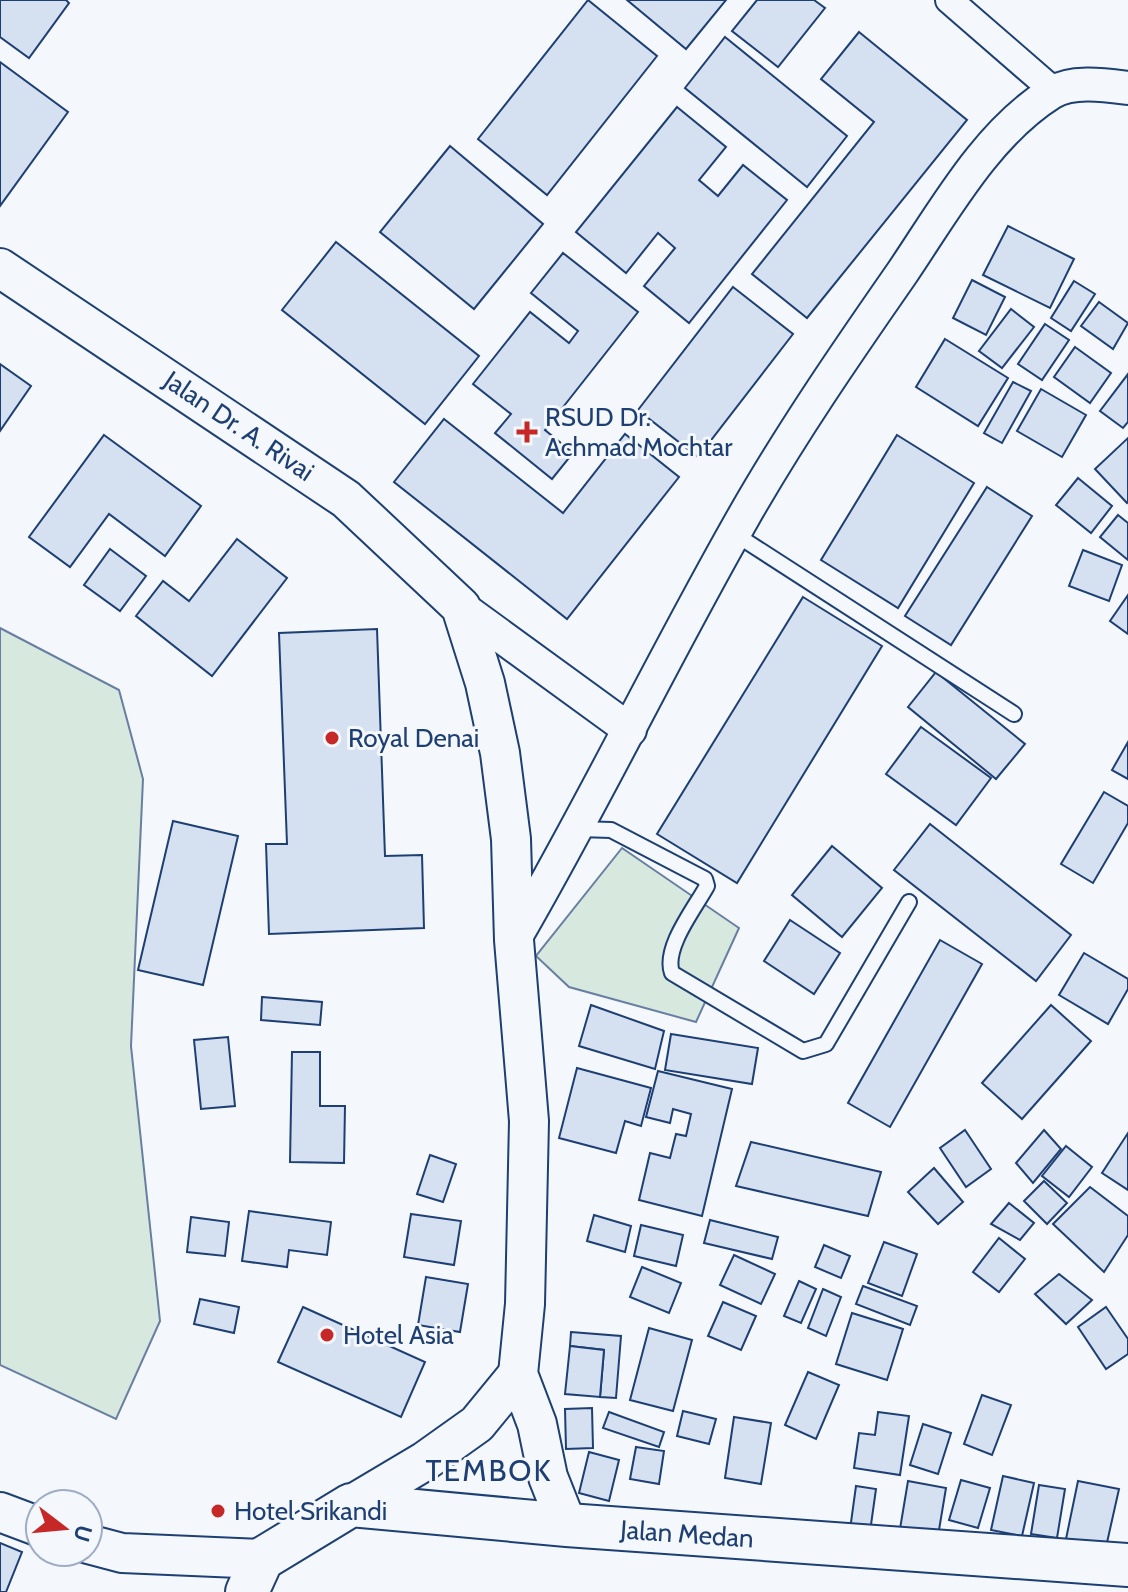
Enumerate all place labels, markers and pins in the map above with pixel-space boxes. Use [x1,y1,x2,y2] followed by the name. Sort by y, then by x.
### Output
[545,401,733,463] place label: RSUD Dr. Achmad Mochtar
[516,421,538,443] marker: RSUD Dr. Achmad Mochtar
[348,722,479,754] place label: Royal Denai
[323,729,341,747] marker: Royal Denai
[343,1319,454,1351] place label: Hotel Asia
[318,1326,336,1344] marker: Hotel Asia
[234,1495,387,1527] place label: Hotel Srikandi
[209,1502,227,1520] marker: Hotel Srikandi

